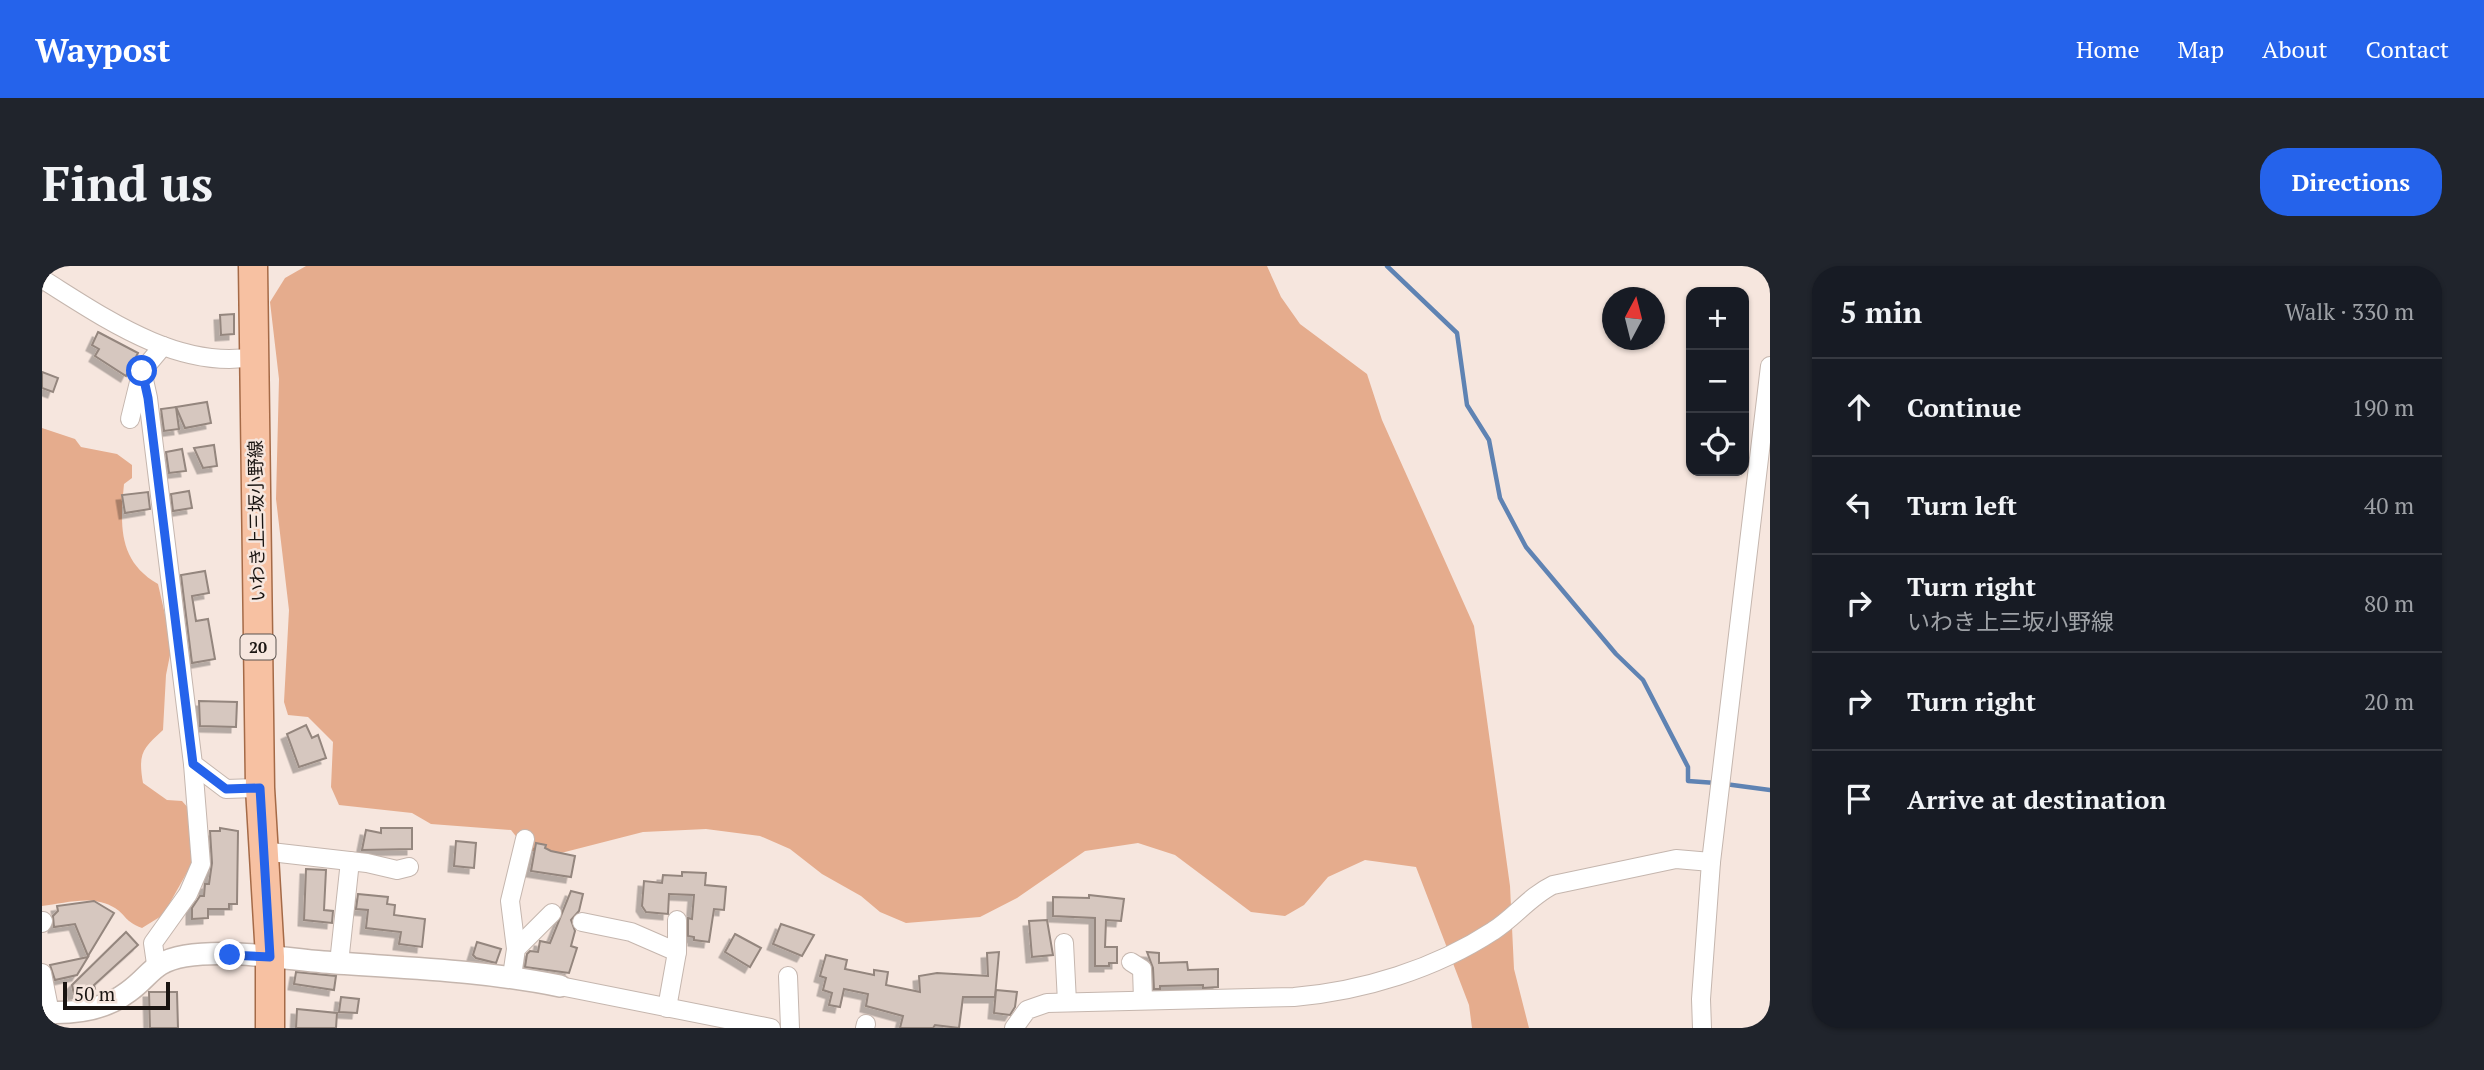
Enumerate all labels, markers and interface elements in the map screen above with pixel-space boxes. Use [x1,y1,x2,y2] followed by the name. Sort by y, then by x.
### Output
[35,28,170,71] text: Waypost
[2076,33,2140,65] text: Home
[2178,33,2224,65] text: Map
[2262,33,2328,65] text: About
[2366,33,2449,65] text: Contact
[2260,148,2442,216] button: Directions
[42,150,213,215] text: Find us
[1602,287,1665,350] north arrow
[1686,287,1749,476] map controls
[1686,287,1749,350] button: +
[1840,292,1922,332] text: 5 min
[2285,296,2414,327] text: Walk · 330 m
[1686,350,1749,413] button: −
[126,355,157,386] route start
[1840,388,1878,426] icon: ahead
[1907,390,2021,424] text: Continue
[2352,392,2414,423] text: 190 m
[1686,413,1749,476] button: locate
[243,440,269,602] street label: いわき上三坂小野線
[1840,486,1878,524] icon: left
[1907,488,2017,522] text: Turn left
[2364,490,2414,521] text: 40 m
[1907,569,2036,603] text: Turn right
[1840,584,1878,622] icon: right
[2364,588,2414,619] text: 80 m
[1907,606,2114,637] text: いわき上三坂小野線
[240,634,276,660] road number: 20
[1840,682,1878,720] icon: right
[1907,684,2036,718] text: Turn right
[2364,686,2414,717] text: 20 m
[1840,780,1878,818] icon: arrive
[1907,782,2166,816] text: Arrive at destination
[214,939,245,970] route end
[63,979,170,1011] scale bar
[74,981,115,1006] text: 50 m

